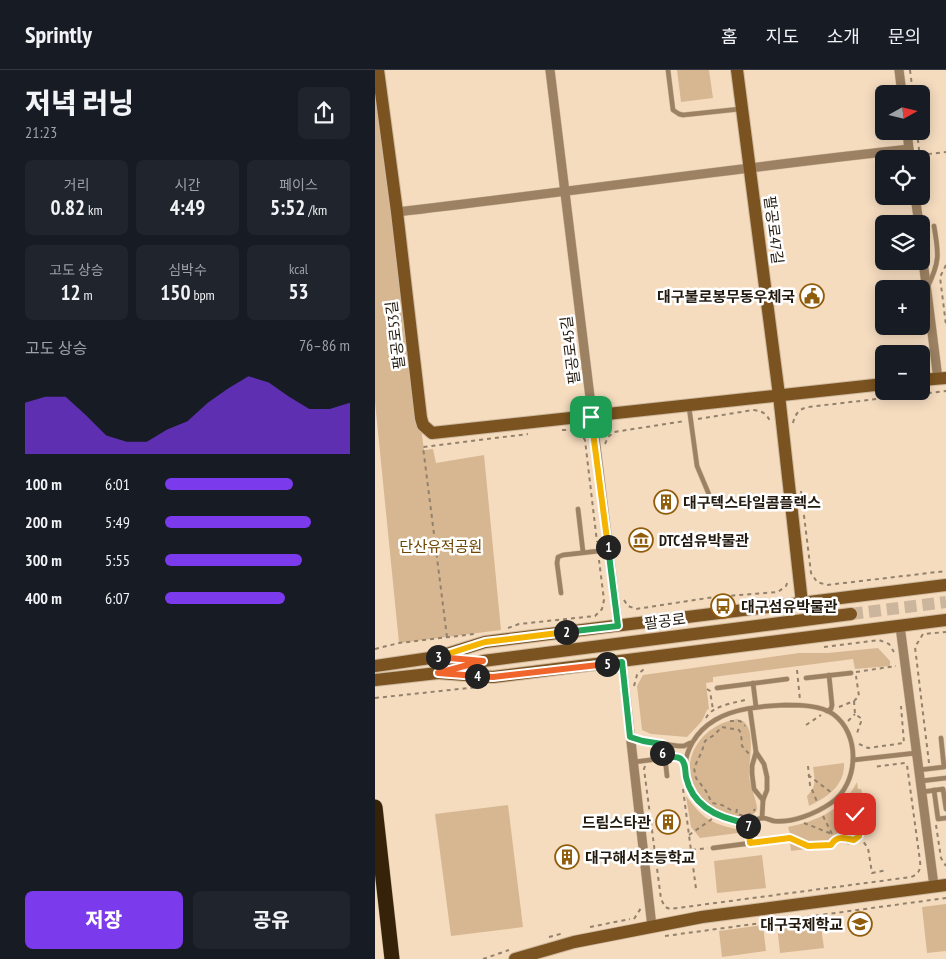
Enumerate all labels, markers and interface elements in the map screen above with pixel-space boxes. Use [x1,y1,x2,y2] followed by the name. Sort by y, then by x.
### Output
[25,19,92,50] text: Sprintly
[721,25,738,48] text: 홈
[766,25,799,48] text: 지도
[827,25,860,48] text: 소개
[888,25,921,48] text: 문의
[25,84,134,121] text: 저녁 러닝
[875,85,930,140] north arrow
[875,85,930,400] map controls
[298,87,350,139] button: share
[25,122,57,142] text: 21:23
[875,150,930,205] button: locate
[64,176,89,194] text: 거리
[175,176,200,194] text: 시간
[279,176,318,194] text: 페이스
[50,194,85,221] text: 0.82
[170,194,205,221] text: 4:49
[270,194,305,221] text: 5:52
[760,195,788,265] street label: 팔공로47길
[85,201,103,219] text: km
[305,201,327,219] text: /km
[875,215,930,270] button: layers
[289,260,308,278] text: kcal
[49,261,104,279] text: 고도 상승
[168,261,207,279] text: 심박수
[288,278,309,305] text: 53
[60,279,80,306] text: 12
[160,279,190,306] text: 150
[875,280,930,335] button: +
[799,283,825,309] public building icon: 대구불로봉무동우체국
[80,286,93,304] text: m
[190,286,215,304] text: bpm
[657,287,795,306] place label: 대구불로봉무동우체국
[381,300,409,370] street label: 팔공로53길
[556,315,584,385] street label: 팔공로45길
[299,335,350,355] text: 76–86 m
[25,338,87,358] text: 고도 상승
[875,345,930,400] button: −
[570,396,612,438] pin
[577,403,605,431] icon: arrive
[25,474,62,494] text: 100 m
[105,474,130,494] text: 6:01
[653,489,679,515] building icon: 대구텍스타일콤플렉스
[683,493,821,512] place label: 대구텍스타일콤플렉스
[25,512,62,532] text: 200 m
[105,512,130,532] text: 5:49
[628,527,654,553] museum icon: DTC섬유박물관
[659,531,749,550] place label: DTC섬유박물관
[595,534,621,560] pin: 1
[400,537,482,556] park label: 단산유적공원
[605,538,612,556] text: 1
[25,550,62,570] text: 300 m
[105,550,130,570] text: 5:55
[25,588,62,608] text: 400 m
[105,588,130,608] text: 6:07
[710,593,736,619] bus stop icon: 대구섬유박물관
[741,597,838,616] place label: 대구섬유박물관
[643,609,687,633] street label: 팔공로
[553,620,579,644] pin: 2
[563,623,570,641] text: 2
[425,644,451,670] pin: 3
[435,648,442,666] text: 3
[595,652,619,676] pin: 5
[604,655,611,673] text: 5
[465,664,489,688] pin: 4
[474,667,481,685] text: 4
[649,740,675,766] pin: 6
[659,744,666,762] text: 6
[834,793,876,835] pin
[841,800,869,828] icon: check
[655,809,681,835] building icon: 드림스타관
[582,813,651,832] place label: 드림스타관
[735,814,761,838] pin: 7
[745,817,752,835] text: 7
[554,844,580,870] building icon: 대구해서초등학교
[585,848,696,867] place label: 대구해서초등학교
[25,891,183,949] button: 저장
[193,891,350,949] button: 공유
[847,911,873,937] school or university icon: 대구국제학교
[760,915,843,934] place label: 대구국제학교

